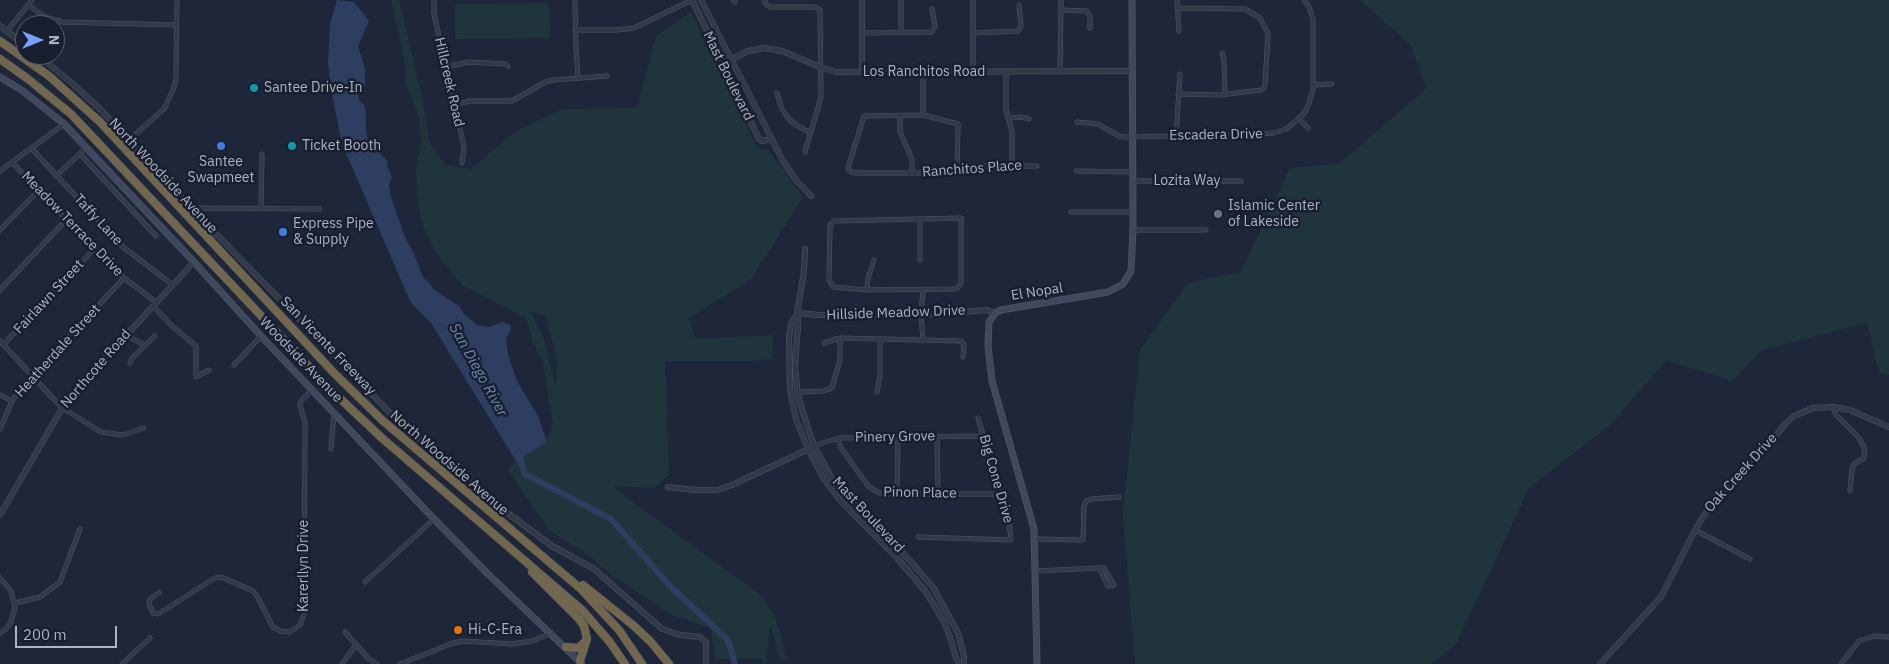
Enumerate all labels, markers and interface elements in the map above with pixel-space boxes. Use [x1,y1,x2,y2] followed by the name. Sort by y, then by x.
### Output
[15,15,65,65] north arrow
[699,28,757,124] street label: Mast Boulevard
[45,35,63,45] text: N
[431,36,467,128] street label: Hillcreek Road
[863,64,985,80] street label: Los Ranchitos Road
[264,80,362,96] place label: Santee Drive-In
[248,82,260,94] marker: Santee Drive-In
[105,115,221,237] street label: North Woodside Avenue
[1169,126,1263,144] street label: Escadera Drive
[302,138,381,154] place label: Ticket Booth
[215,140,227,152] marker: Santee Swapmeet
[286,140,298,152] marker: Ticket Booth
[188,154,254,186] place label: Santee Swapmeet
[922,157,1022,181] street label: Ranchitos Place
[18,168,126,280] street label: Meadow Terrace Drive
[1153,173,1221,189] street label: Lozita Way
[70,191,126,249] street label: Taffy Lane
[1228,198,1320,230] place label: Islamic Center of Lakeside
[1212,208,1224,220] marker: Islamic Center of Lakeside
[293,216,374,248] place label: Express Pipe & Supply
[277,226,289,238] marker: Express Pipe & Supply
[10,257,88,337] street label: Fairlawn Street
[1010,280,1064,304] street label: El Nopal
[277,293,379,399] street label: San Vicente Freeway
[12,301,104,401] street label: Heatherdale Street
[826,302,966,324] street label: Hillside Meadow Drive
[256,314,346,406] street label: Woodside Avenue
[445,320,511,420] water label: San Diego River
[57,326,135,412] street label: Northcote Road
[386,407,512,519] street label: North Woodside Avenue
[855,428,935,446] street label: Pinery Grove
[1701,430,1781,516] street label: Oak Creek Drive
[975,433,1017,525] street label: Big Cone Drive
[829,474,907,556] street label: Mast Boulevard
[883,484,957,502] street label: Pinon Place
[296,520,312,612] street label: Karerllyn Drive
[18,616,120,648] scale bar
[468,622,522,638] place label: Hi-C-Era
[452,624,464,636] marker: Hi-C-Era
[23,625,67,644] text: 200 m

